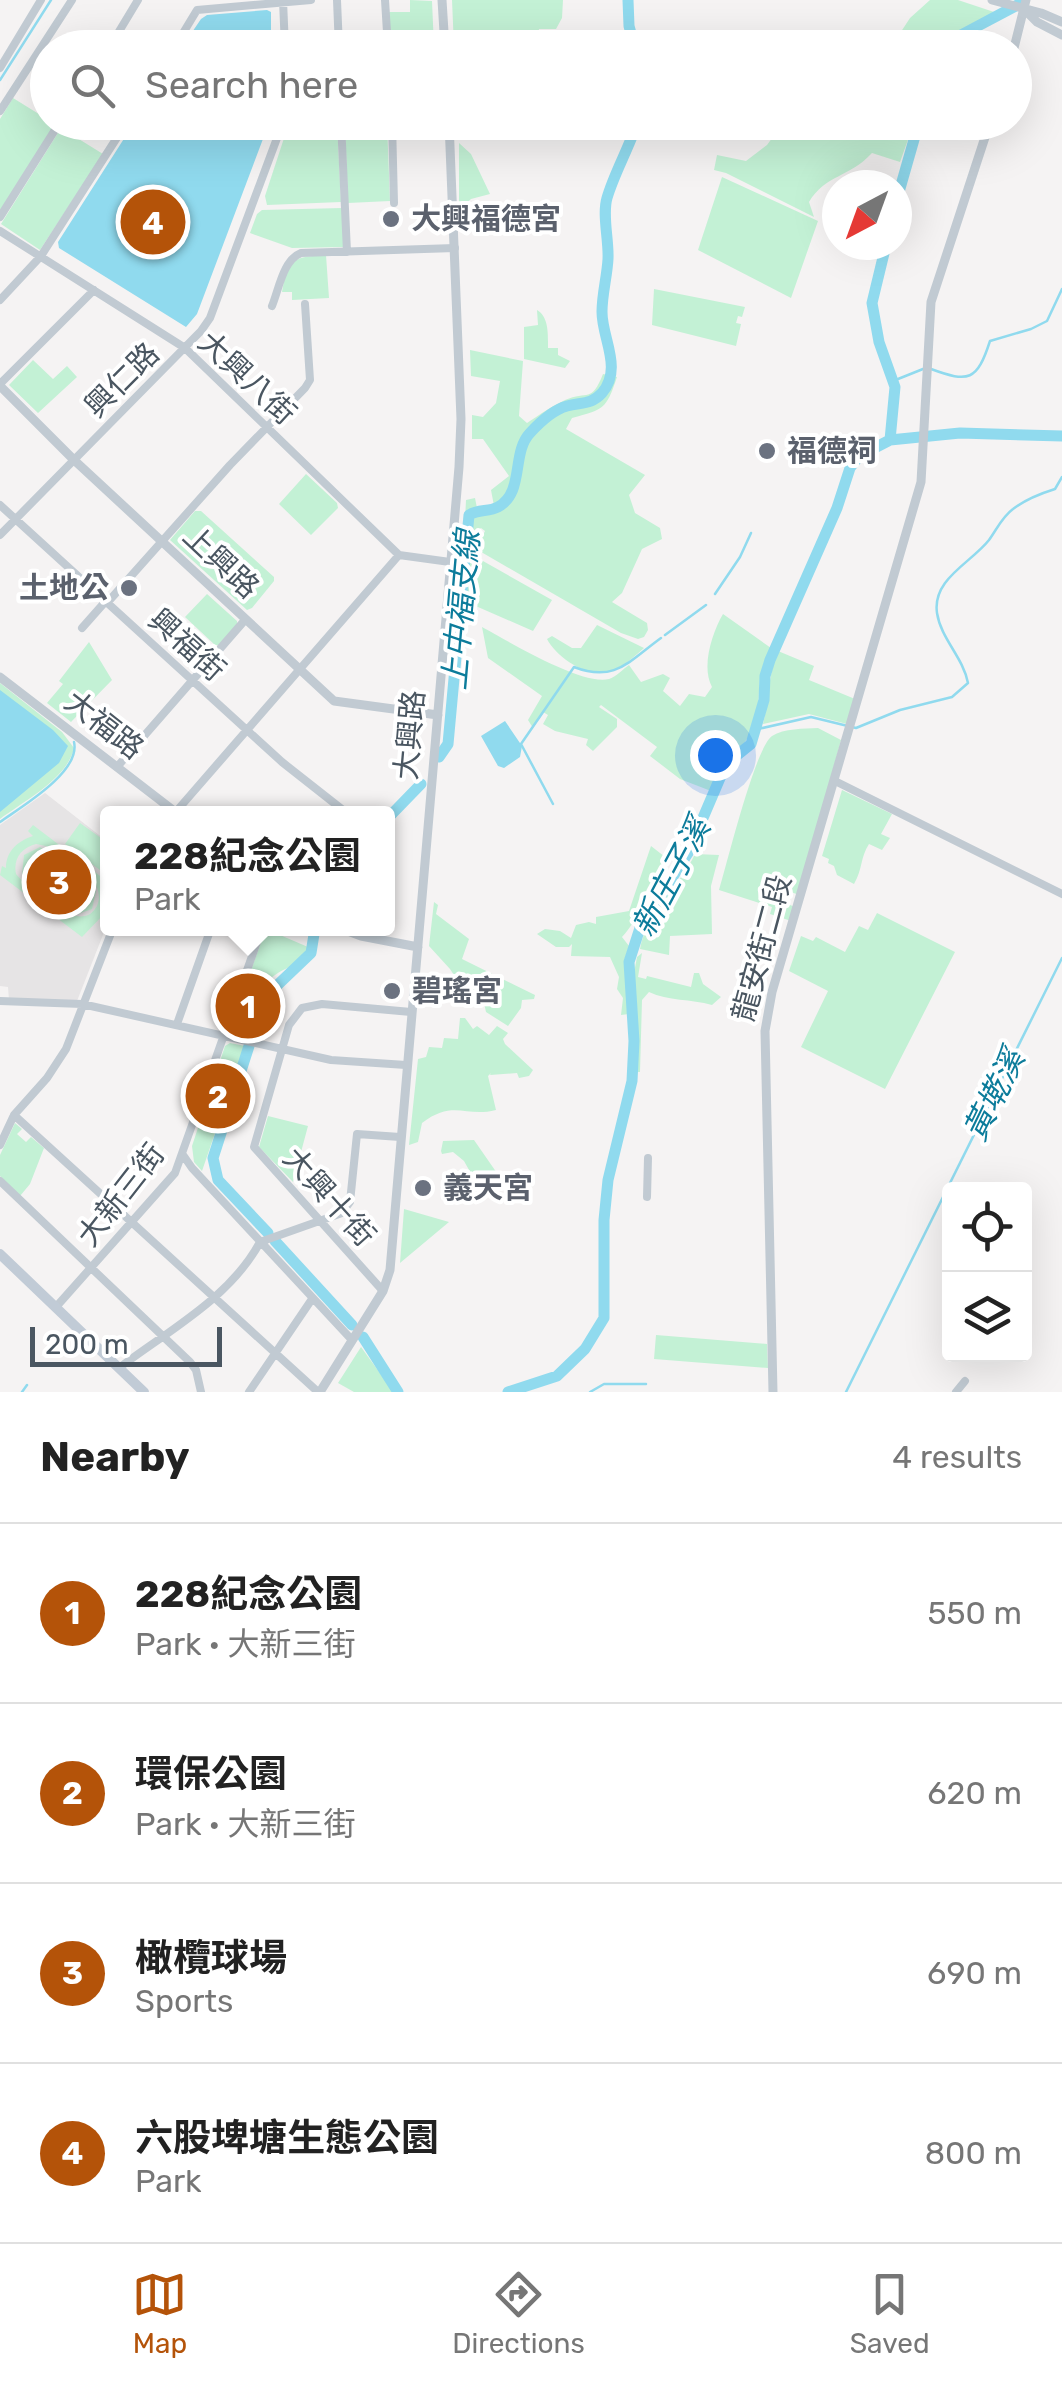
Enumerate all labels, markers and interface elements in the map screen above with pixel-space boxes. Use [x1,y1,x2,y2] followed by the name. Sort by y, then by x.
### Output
[30,30,1032,140] search box
[65,58,120,113] icon: search
[145,62,358,108] text: Search here
[822,170,912,260] north arrow
[120,184,186,260] pin: 4
[411,201,561,237] place label: 大興福德宮
[380,208,402,230] marker: 大興福德宮
[191,324,303,432] street label: 大興八街
[77,335,167,425] street label: 興仁路
[787,433,877,469] place label: 福德祠
[756,440,778,462] marker: 福德祠
[176,518,266,606] street label: 上興路
[435,526,487,691] water label: 上中福支線
[19,570,109,606] place label: 土地公
[118,577,140,599] marker: 土地公
[142,602,232,688] street label: 興福街
[57,683,151,767] street label: 大福路
[388,689,432,781] street label: 大興路
[690,730,741,781] your location
[100,806,395,936] popup
[624,808,720,942] water label: 新庄子溪
[134,833,361,879] text: 228紀念公園
[27,844,92,920] pin: 3
[725,871,799,1025] street label: 龍安街二段
[134,880,201,918] text: Park
[216,968,280,1044] pin: 1
[412,973,502,1009] place label: 碧瑤宮
[381,980,403,1002] marker: 碧瑤宮
[956,1040,1034,1146] water label: 黃墘溪
[186,1058,250,1134] pin: 2
[70,1137,172,1253] street label: 大新三街
[275,1140,383,1254] street label: 大興十街
[443,1170,533,1206] place label: 義天宮
[412,1177,434,1199] marker: 義天宮
[942,1182,1032,1362] map controls
[942,1182,1032,1272] button: locate
[942,1272,1032,1362] button: layers
[30,1322,222,1366] scale bar
[45,1328,129,1361] text: 200 m
[40,1432,190,1482] text: Nearby
[892,1438,1022,1476] text: 4 results
[135,1571,362,1617] text: 228紀念公園
[65,1594,80,1632] text: 1
[927,1594,1022,1632] text: 550 m
[135,1625,356,1663] text: Park · 大新三街
[135,1751,287,1797] text: 環保公園
[62,1774,83,1812] text: 2
[927,1774,1022,1812] text: 620 m
[135,1805,356,1843] text: Park · 大新三街
[135,1935,287,1981] text: 橄欖球場
[62,1954,83,1992] text: 3
[927,1954,1022,1992] text: 690 m
[135,1982,233,2020] text: Sports
[135,2115,439,2161] text: 六股埤塘生態公園
[62,2134,83,2172] text: 4
[925,2134,1022,2172] text: 800 m
[135,2162,202,2200] text: Park
[132,2267,187,2360] tab: Map
[452,2267,585,2360] tab: Directions
[850,2267,930,2360] tab: Saved

